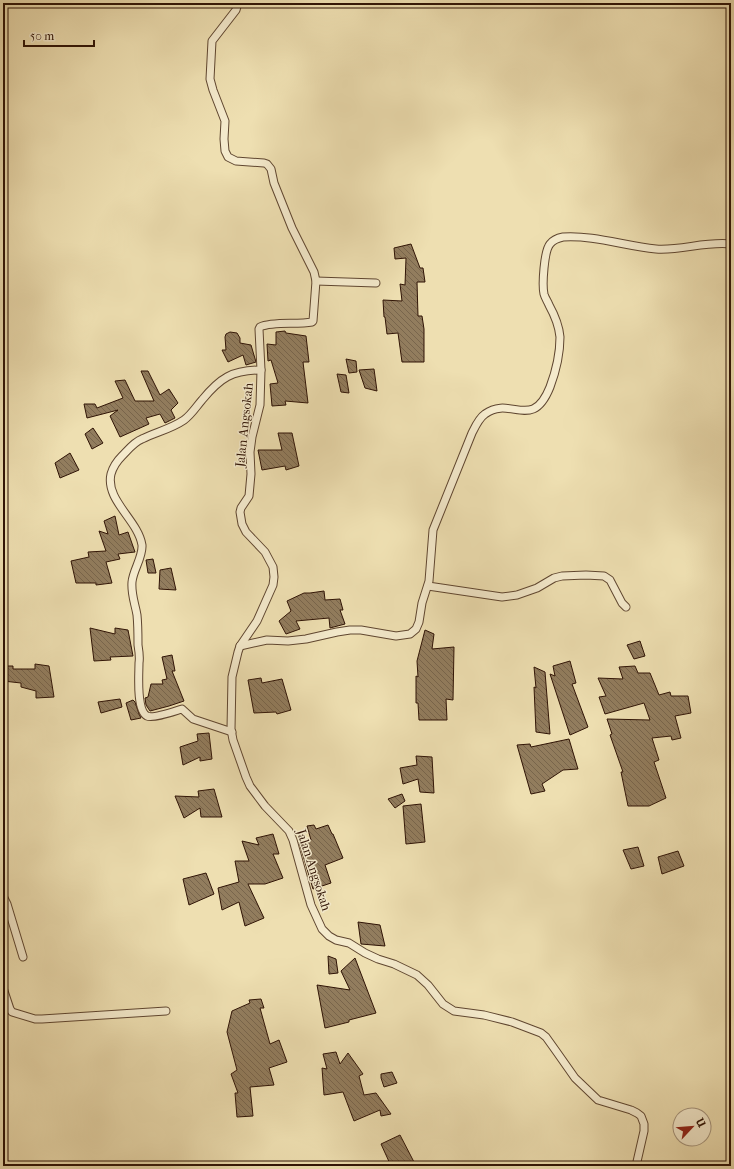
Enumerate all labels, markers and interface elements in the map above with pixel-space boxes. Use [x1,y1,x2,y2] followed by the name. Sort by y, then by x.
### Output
[24,22,94,48] scale bar
[30,29,54,43] text: 50 m
[232,381,256,469] street label: Jalan Angsokah
[293,826,334,913] street label: Jalan Angsokah
[672,1107,712,1147] north arrow
[692,1115,708,1130] text: U

